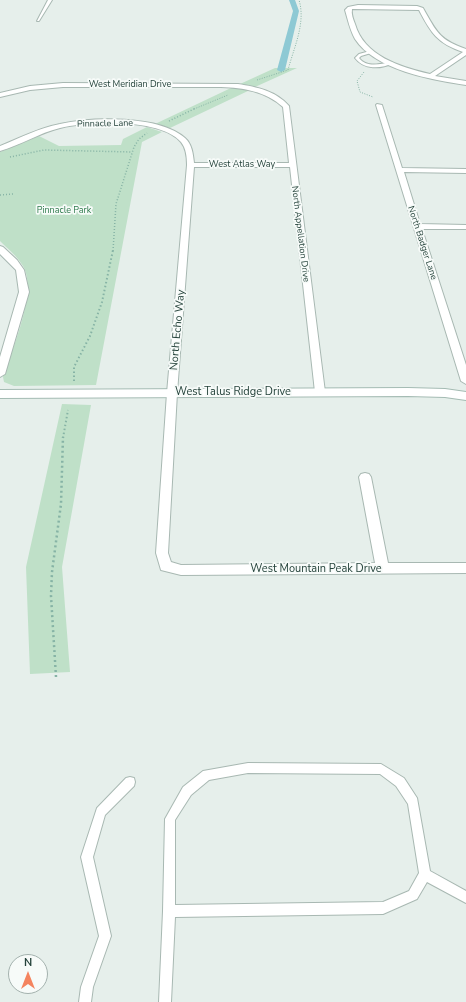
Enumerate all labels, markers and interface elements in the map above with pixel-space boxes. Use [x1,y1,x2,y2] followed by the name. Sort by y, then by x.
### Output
[89,80,171,90] street label: West Meridian Drive
[77,118,133,130] street label: Pinnacle Lane
[209,160,275,170] street label: West Atlas Way
[289,185,311,283] street label: North Appellation Drive
[405,205,439,281] street label: North Badger Lane
[37,206,91,216] park label: Pinnacle Park
[168,289,188,371] street label: North Echo Way
[175,385,291,399] street label: West Talus Ridge Drive
[250,562,382,576] street label: West Mountain Peak Drive
[8,954,48,994] north arrow
[24,955,32,970] text: N

